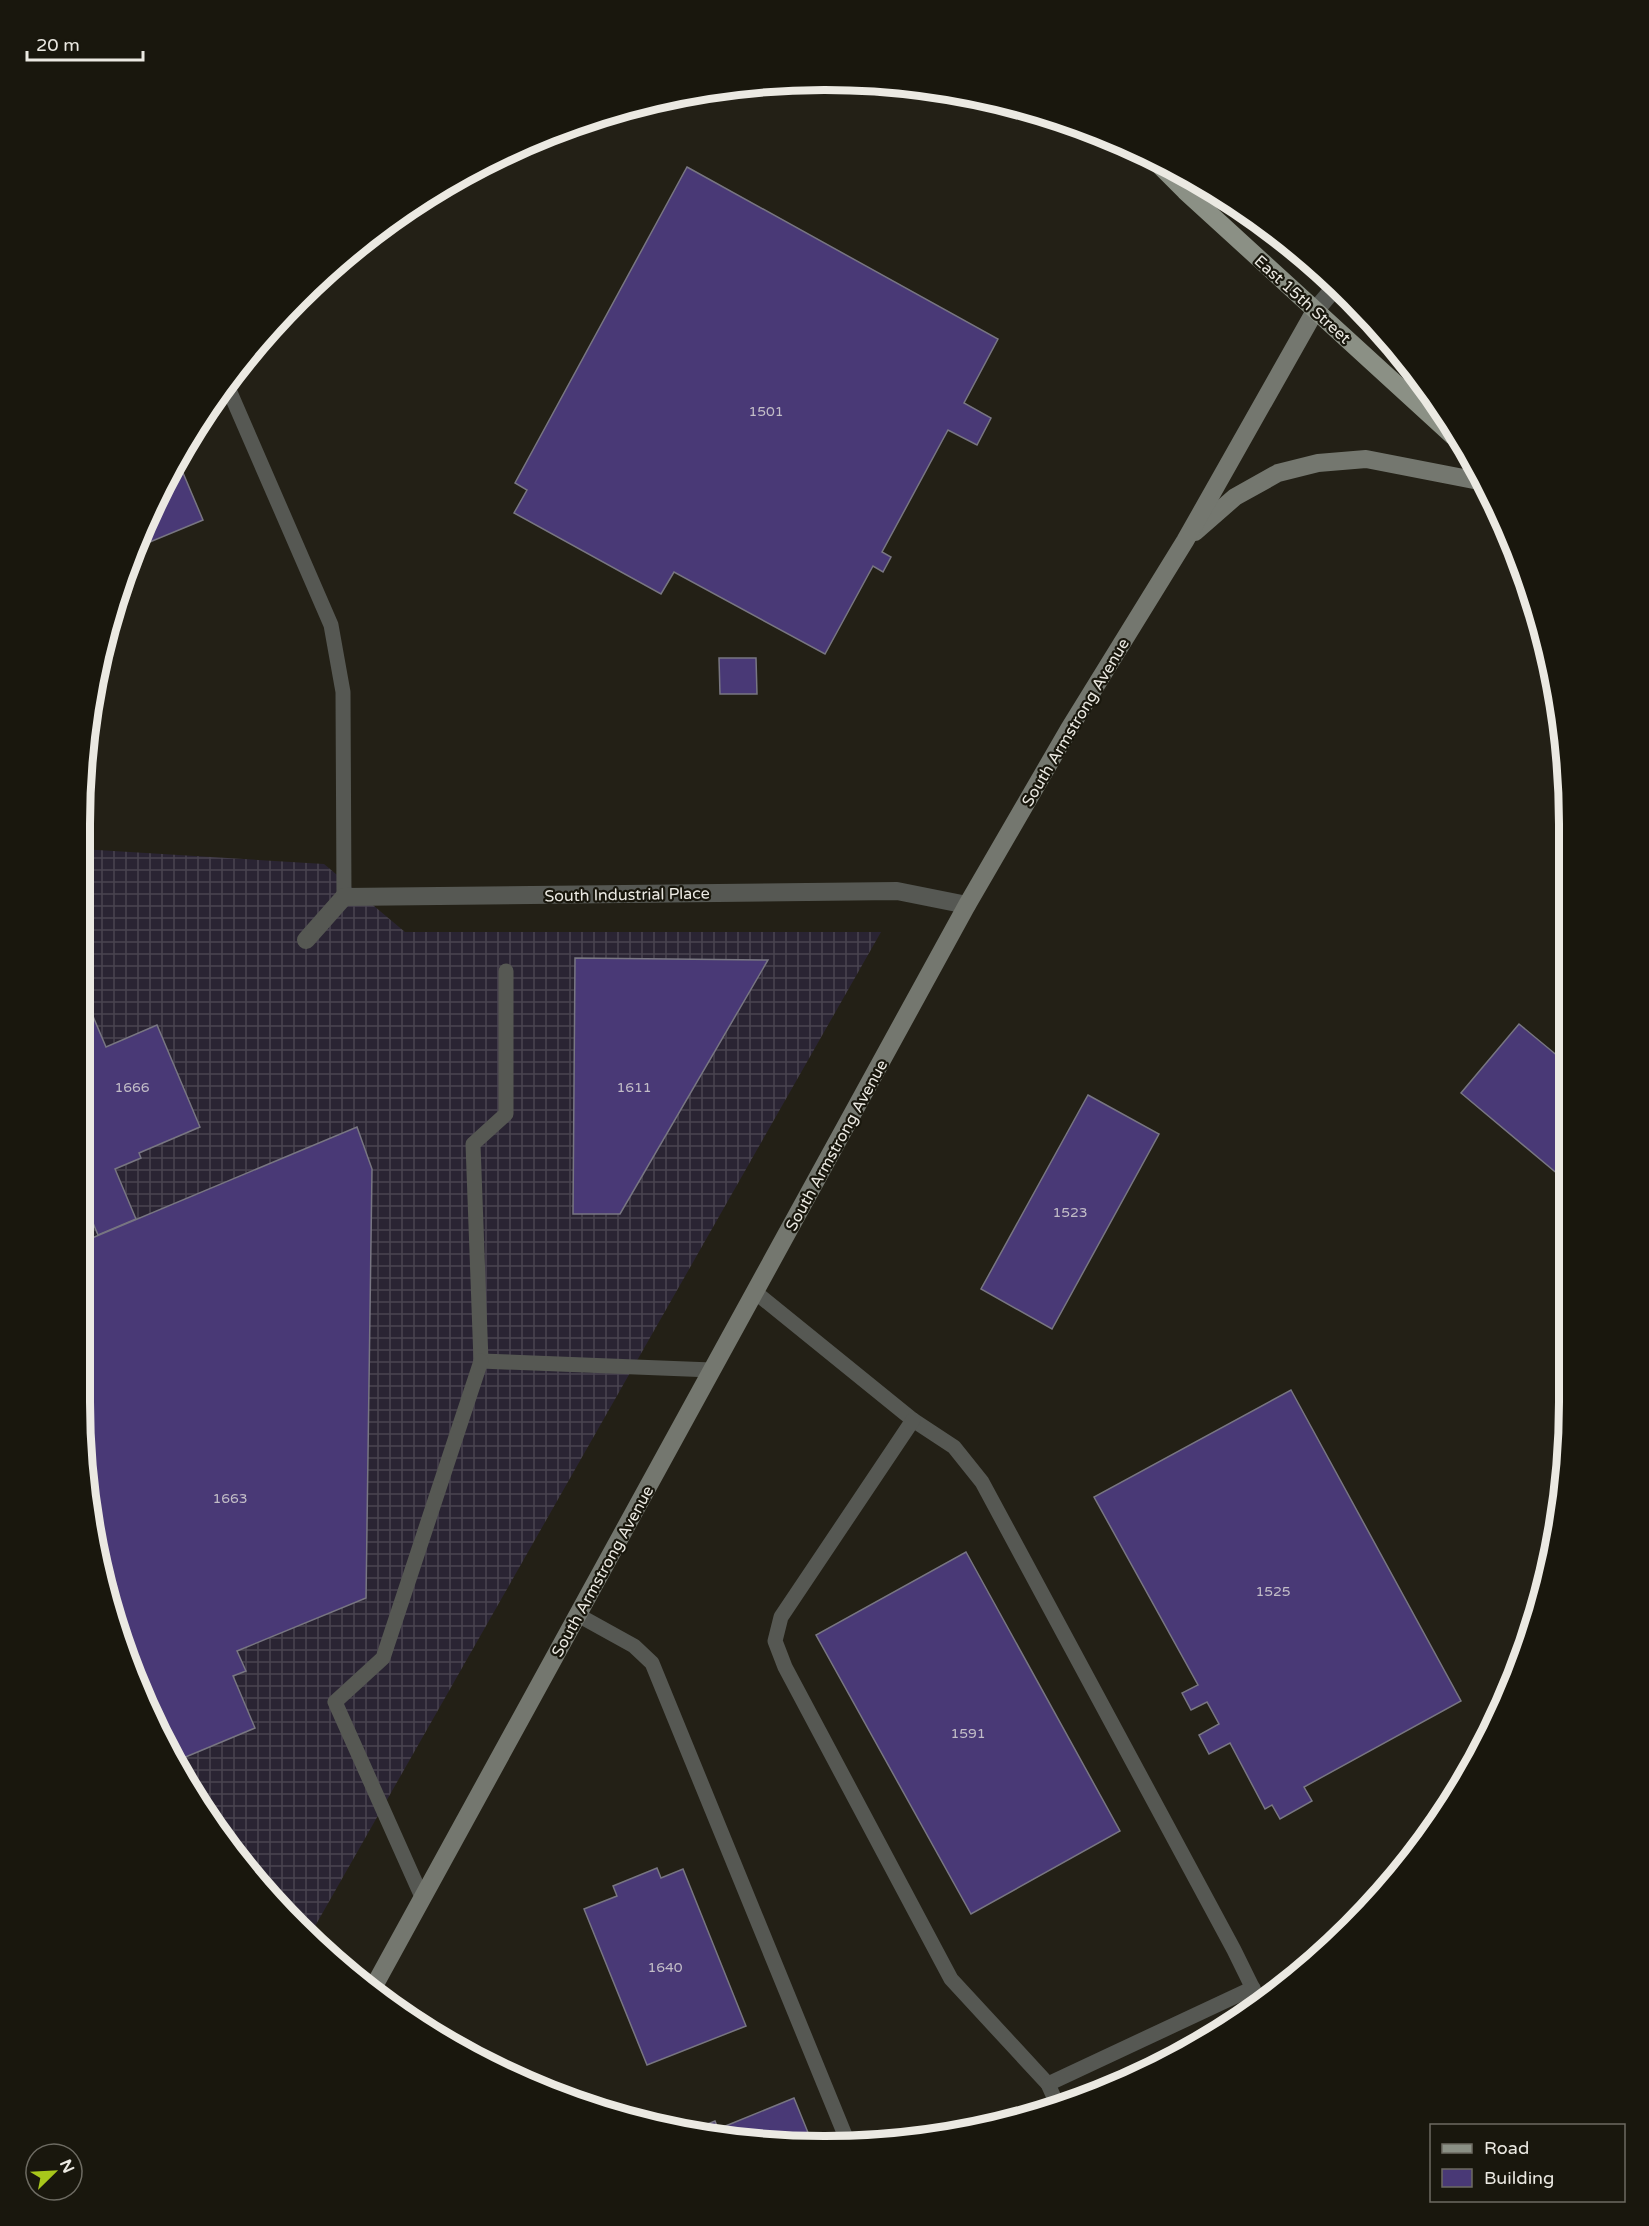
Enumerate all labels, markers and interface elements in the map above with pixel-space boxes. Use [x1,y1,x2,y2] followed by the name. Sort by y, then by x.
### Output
[27,24,142,62] scale bar
[36,34,80,56] text: 20 m
[1250,251,1355,348] street label: East 15th Street
[748,403,784,420] house number: 1501
[1018,635,1134,810] street label: South Armstrong Avenue
[544,884,710,906] street label: South Industrial Place
[781,1056,892,1235] street label: South Armstrong Avenue
[114,1079,150,1096] house number: 1666
[616,1079,652,1096] house number: 1611
[1052,1204,1088,1221] house number: 1523
[547,1482,658,1661] street label: South Armstrong Avenue
[212,1490,248,1507] house number: 1663
[1255,1583,1291,1600] house number: 1525
[950,1725,986,1742] house number: 1591
[647,1959,683,1976] house number: 1640
[1430,2124,1625,2202] legend
[1484,2137,1529,2159] text: Road
[24,2142,84,2202] north arrow
[55,2156,79,2176] text: N
[1484,2167,1554,2189] text: Building

